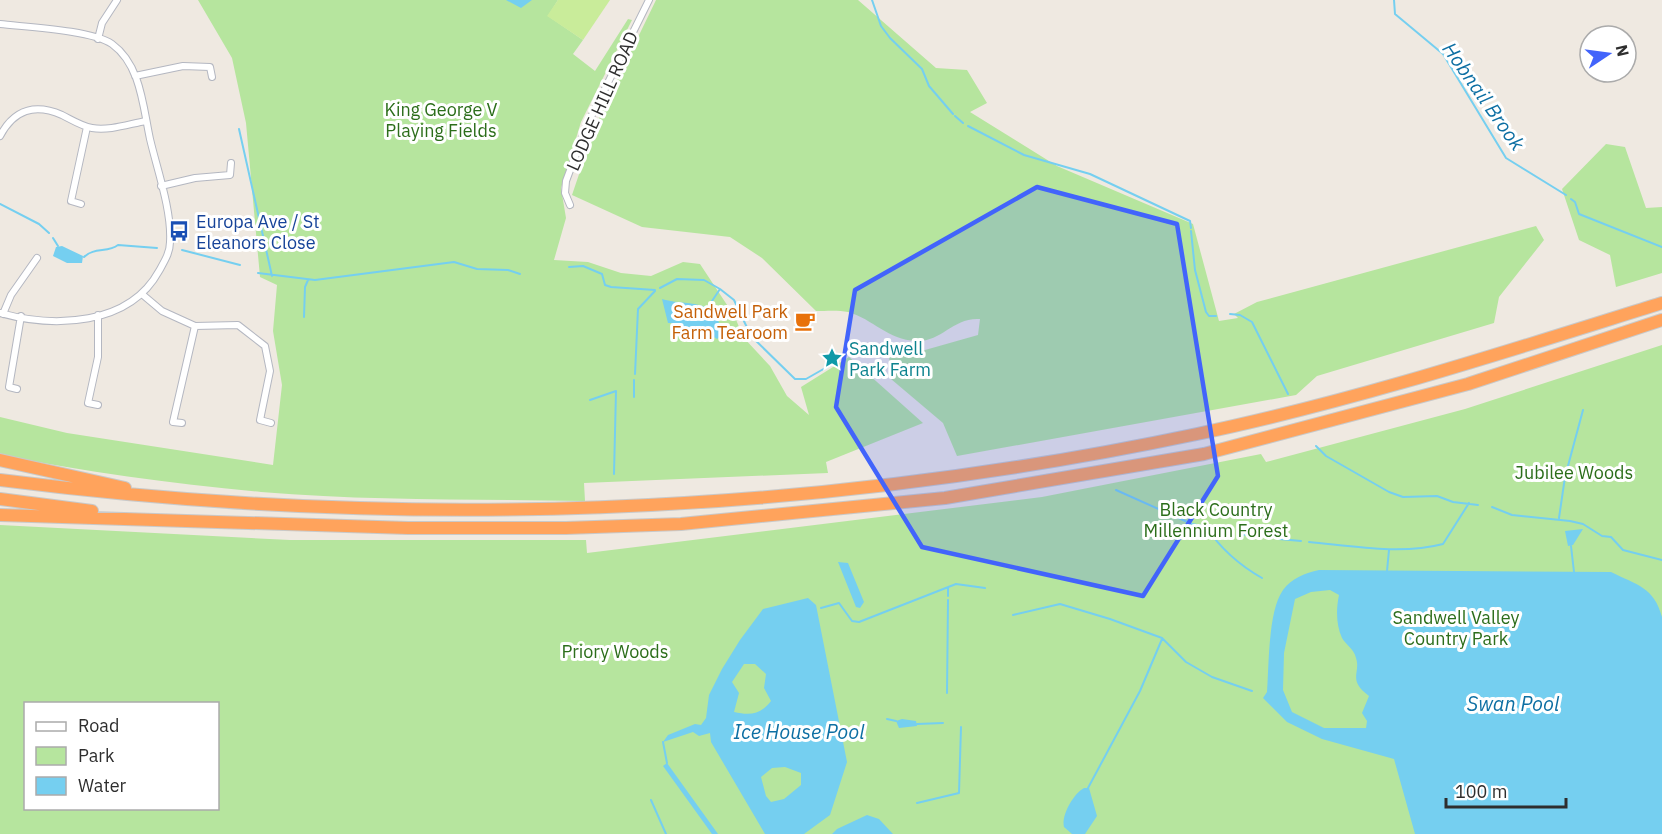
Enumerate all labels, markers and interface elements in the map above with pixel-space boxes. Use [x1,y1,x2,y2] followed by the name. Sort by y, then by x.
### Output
[1578,24,1638,84] north arrow
[561,28,643,174] street label: LODGE HILL ROAD
[1437,36,1532,156] water label: Hobnail Brook
[1612,43,1634,59] text: N
[384,98,498,142] park label: King George V Playing Fields
[196,210,320,254] place label: Europa Ave / St Eleanors Close
[167,219,191,243] bus stop icon: Europa Ave / St Eleanors Close
[671,300,789,344] place label: Sandwell Park Farm Tearoom
[793,309,817,333] cafe icon: Sandwell Park Farm Tearoom
[849,337,931,381] place label: Sandwell Park Farm
[820,346,844,370] place icon: Sandwell Park Farm
[1515,461,1633,484] park label: Jubilee Woods
[1144,498,1288,542] park label: Black Country Millennium Forest
[1393,606,1519,650] park label: Sandwell Valley Country Park
[561,640,669,663] park label: Priory Woods
[1467,690,1560,717] water label: Swan Pool
[24,702,219,810] legend
[78,714,119,737] text: Road
[733,718,865,745] water label: Ice House Pool
[78,744,115,767] text: Park
[1446,771,1566,809] scale bar
[78,774,127,797] text: Water
[1455,780,1507,803] text: 100 m

